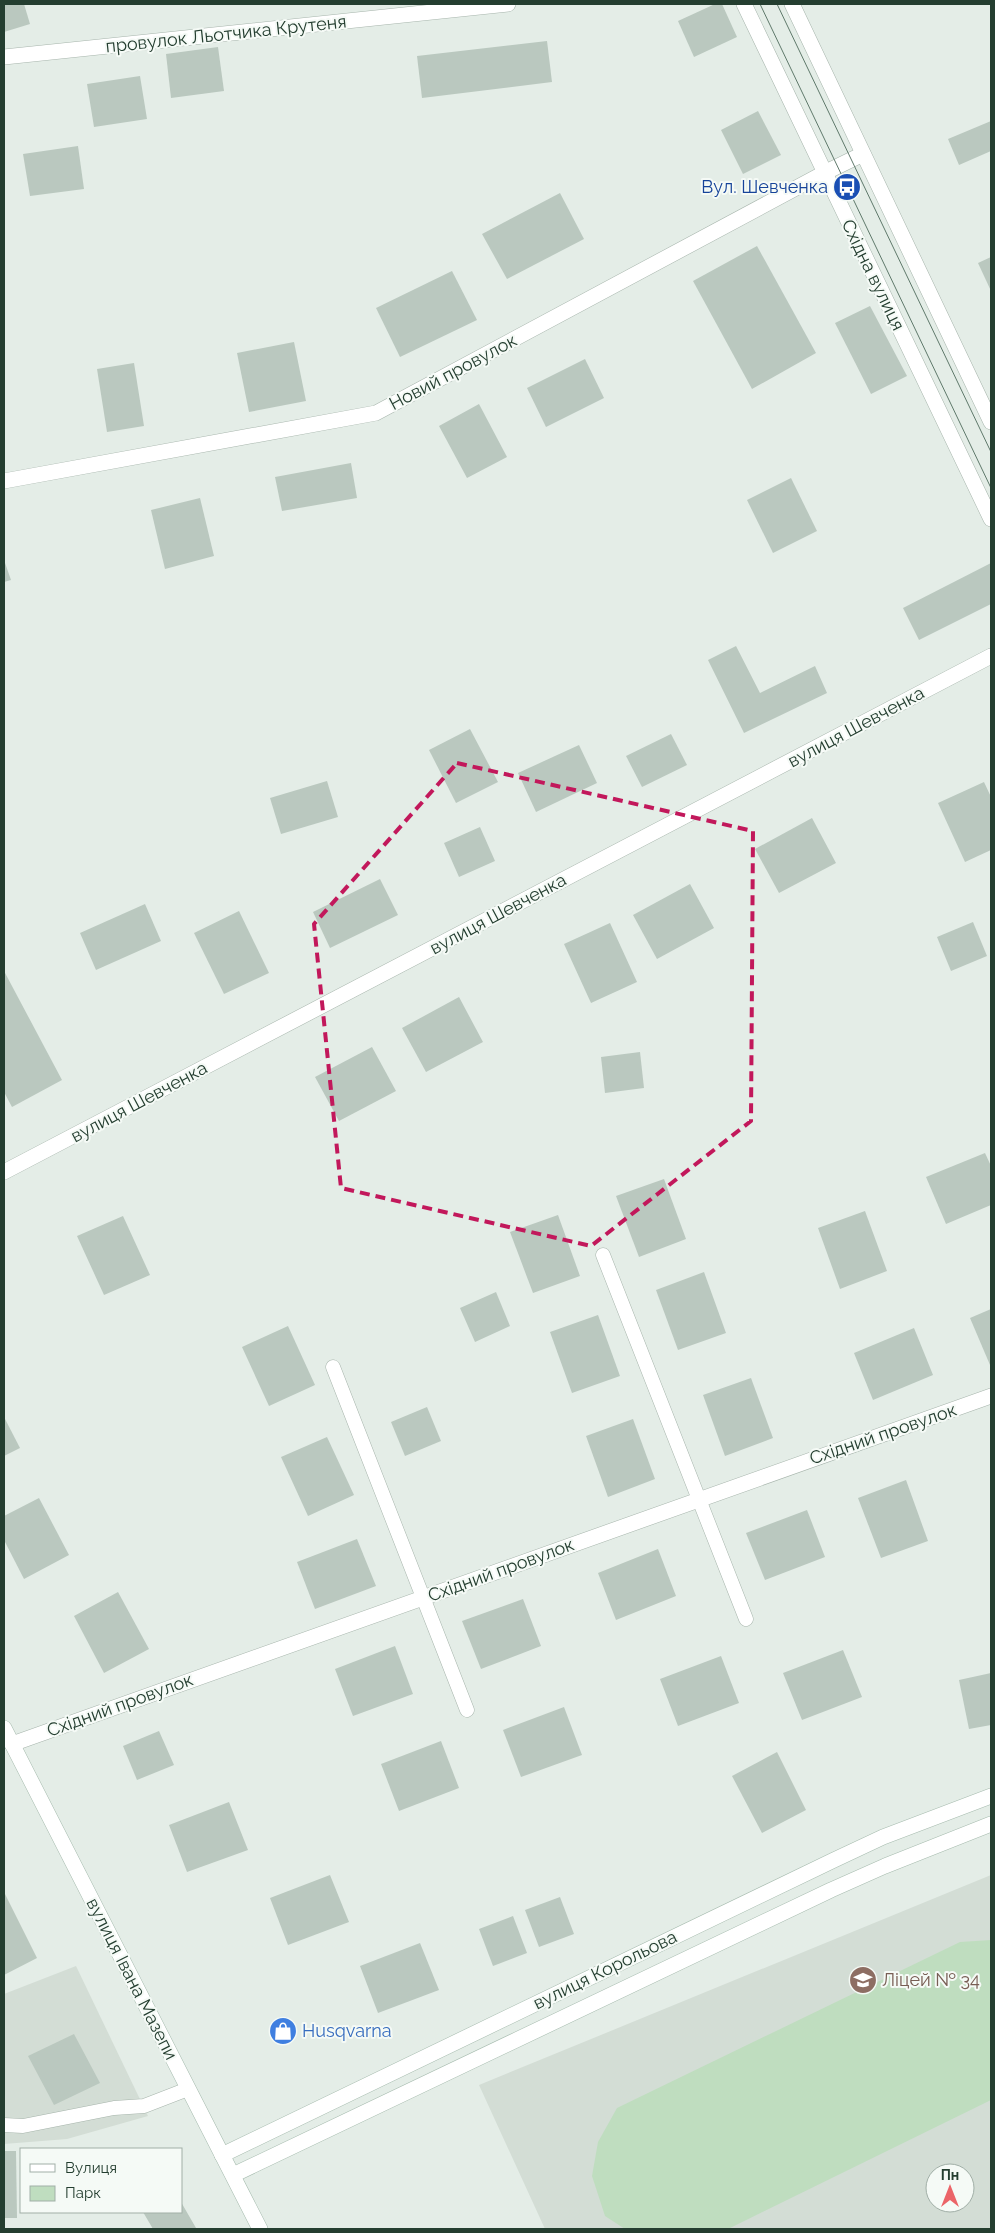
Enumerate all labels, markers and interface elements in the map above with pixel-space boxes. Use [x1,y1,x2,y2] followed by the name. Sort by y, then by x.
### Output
[104,10,347,57] street label: провулок Льотчика Крутеня
[832,172,862,202] bus stop icon: Вул. Шевченка
[701,176,828,197] place label: Вул. Шевченка
[838,216,909,334] street label: Східна вулиця
[386,329,520,414] street label: Новий провулок
[784,682,928,771] street label: вулиця Шевченка
[426,869,570,958] street label: вулиця Шевченка
[67,1057,211,1146] street label: вулиця Шевченка
[807,1399,959,1469] street label: Східний провулок
[425,1533,577,1606] street label: Східний провулок
[44,1668,196,1741] street label: Східний провулок
[83,1894,182,2063] street label: вулиця Івана Мазепи
[530,1926,680,2013] street label: вулиця Корольова
[848,1965,878,1995] school or university icon: Ліцей № 34
[882,1969,980,1990] place label: Ліцей № 34
[268,2016,298,2046] shop icon: Husqvarna
[302,2020,392,2041] place label: Husqvarna
[20,2148,182,2213] legend
[65,2159,117,2177] text: Вулиця
[925,2163,975,2213] north arrow
[941,2167,959,2183] text: Пн
[65,2184,101,2202] text: Парк

